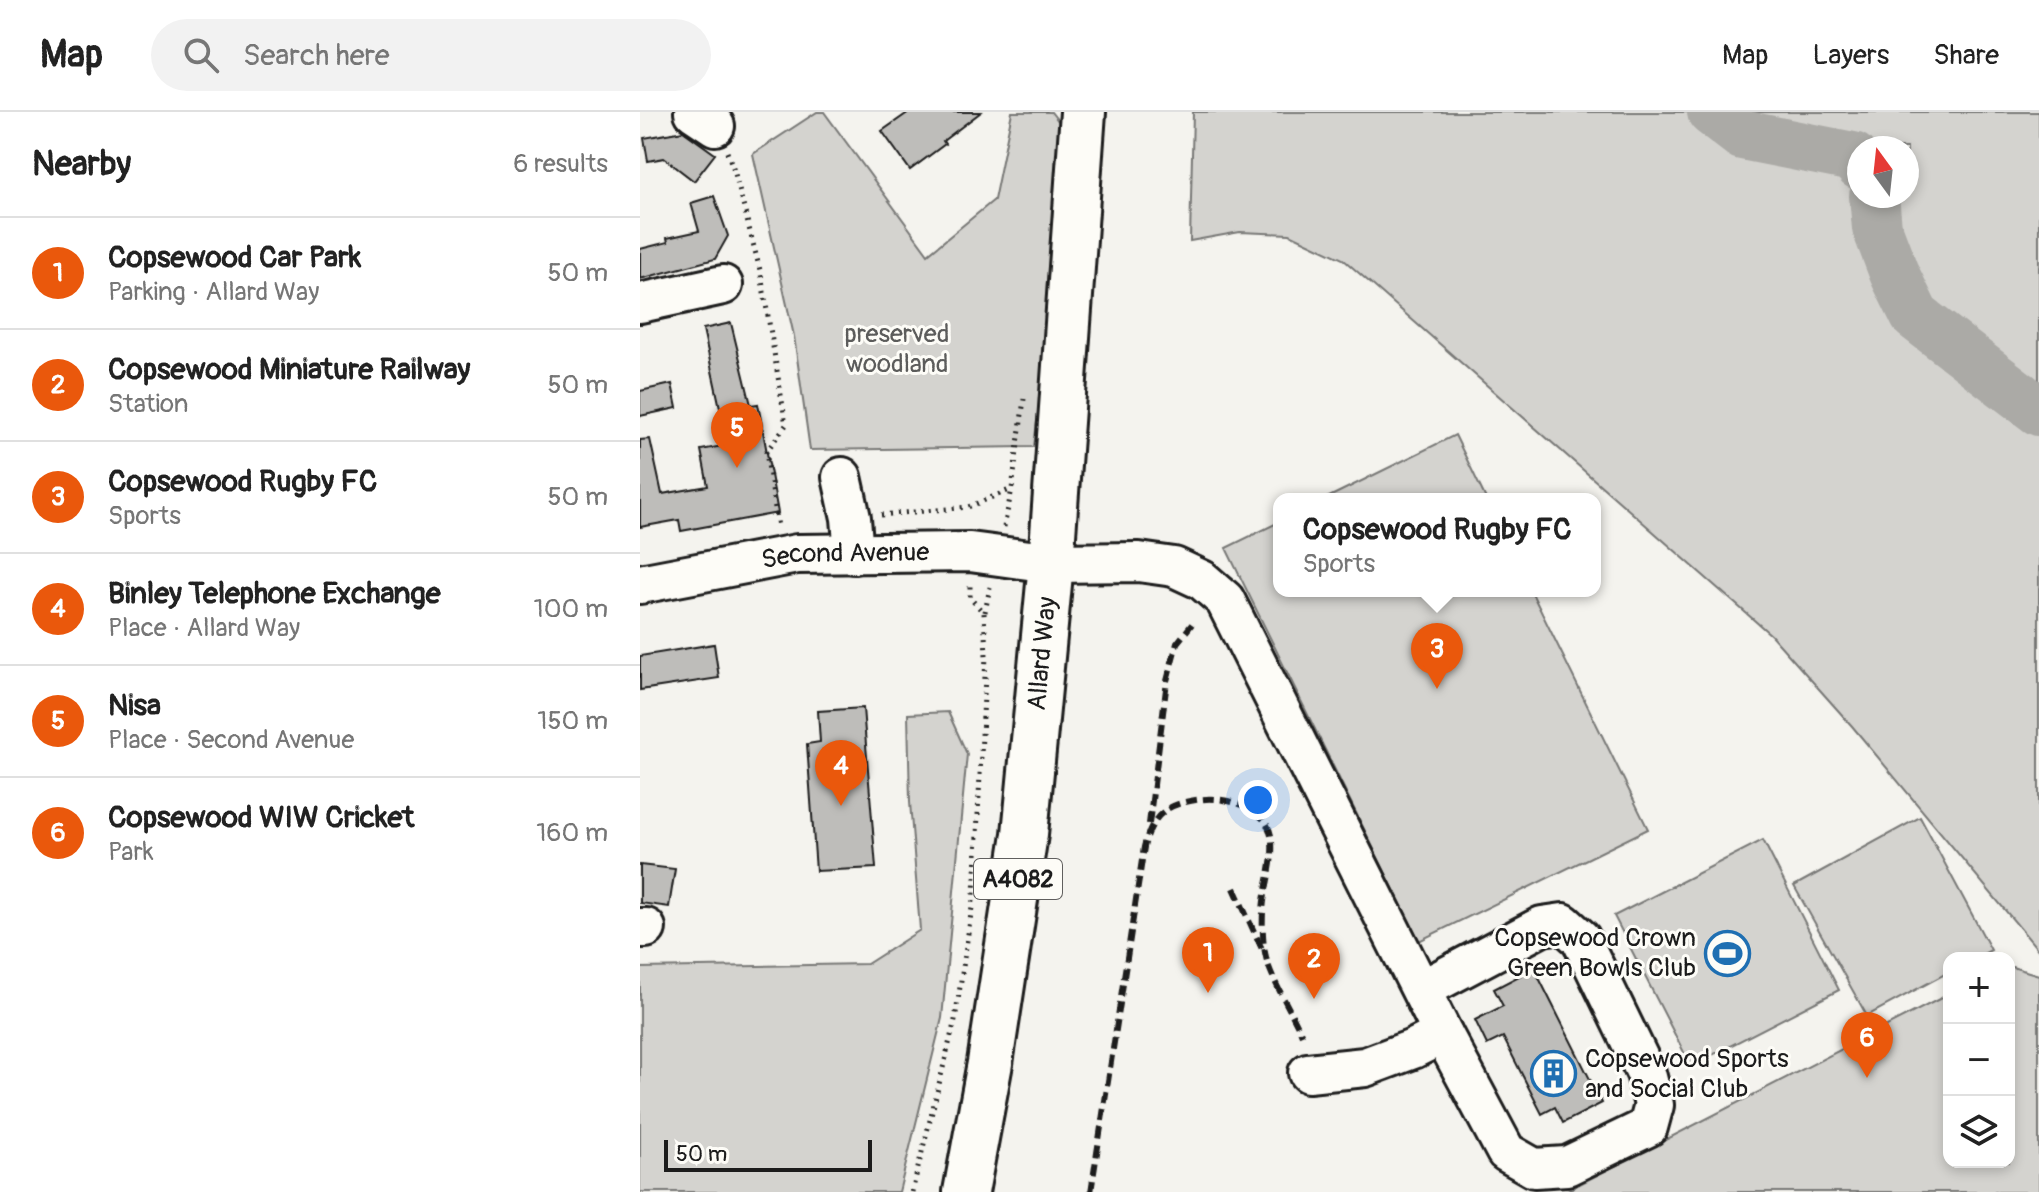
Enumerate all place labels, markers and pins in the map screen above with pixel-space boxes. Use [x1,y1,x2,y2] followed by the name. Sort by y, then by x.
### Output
[711,402,763,468] pin: 5
[1411,623,1463,689] pin: 3
[815,740,867,806] pin: 4
[1494,922,1696,984] place label: Copsewood Crown Green Bowls Club
[1182,927,1234,993] pin: 1
[1703,929,1751,977] sports icon: Copsewood Crown Green Bowls Club
[1288,933,1340,999] pin: 2
[1841,1012,1893,1078] pin: 6
[1585,1043,1789,1105] place label: Copsewood Sports and Social Club
[1530,1050,1578,1098] building icon: Copsewood Sports and Social Club

